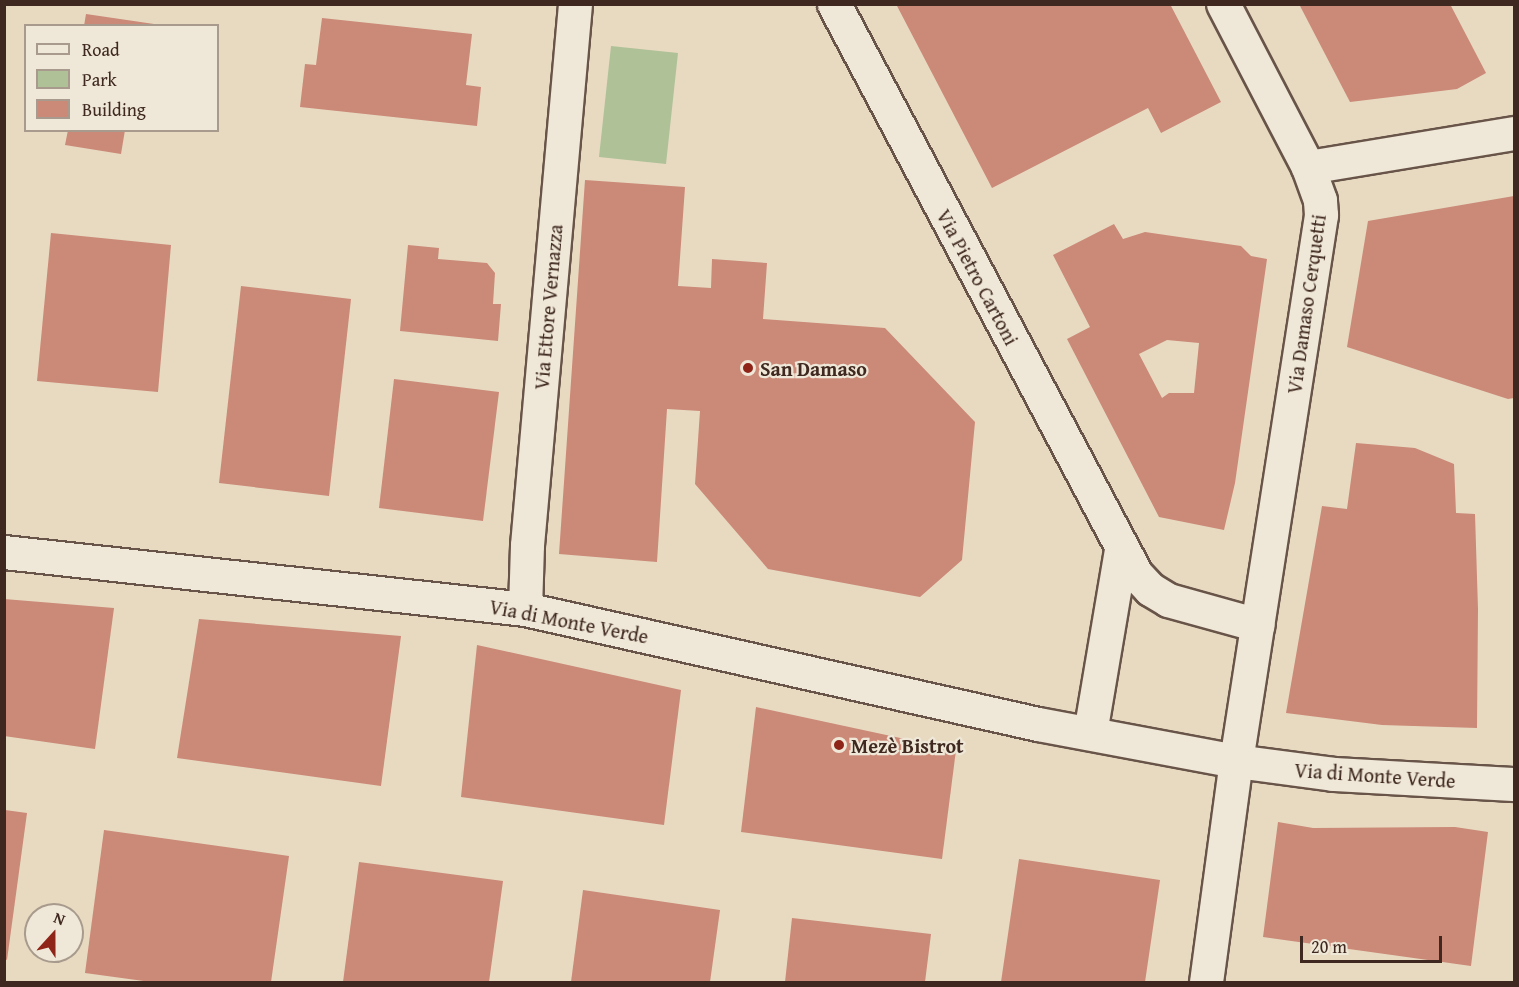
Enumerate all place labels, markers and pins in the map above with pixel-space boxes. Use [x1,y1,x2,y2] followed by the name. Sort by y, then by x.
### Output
[760,356,867,380] place label: San Damaso
[741,361,755,375] marker: San Damaso
[851,733,964,757] place label: Mezè Bistrot
[832,738,846,752] marker: Mezè Bistrot

